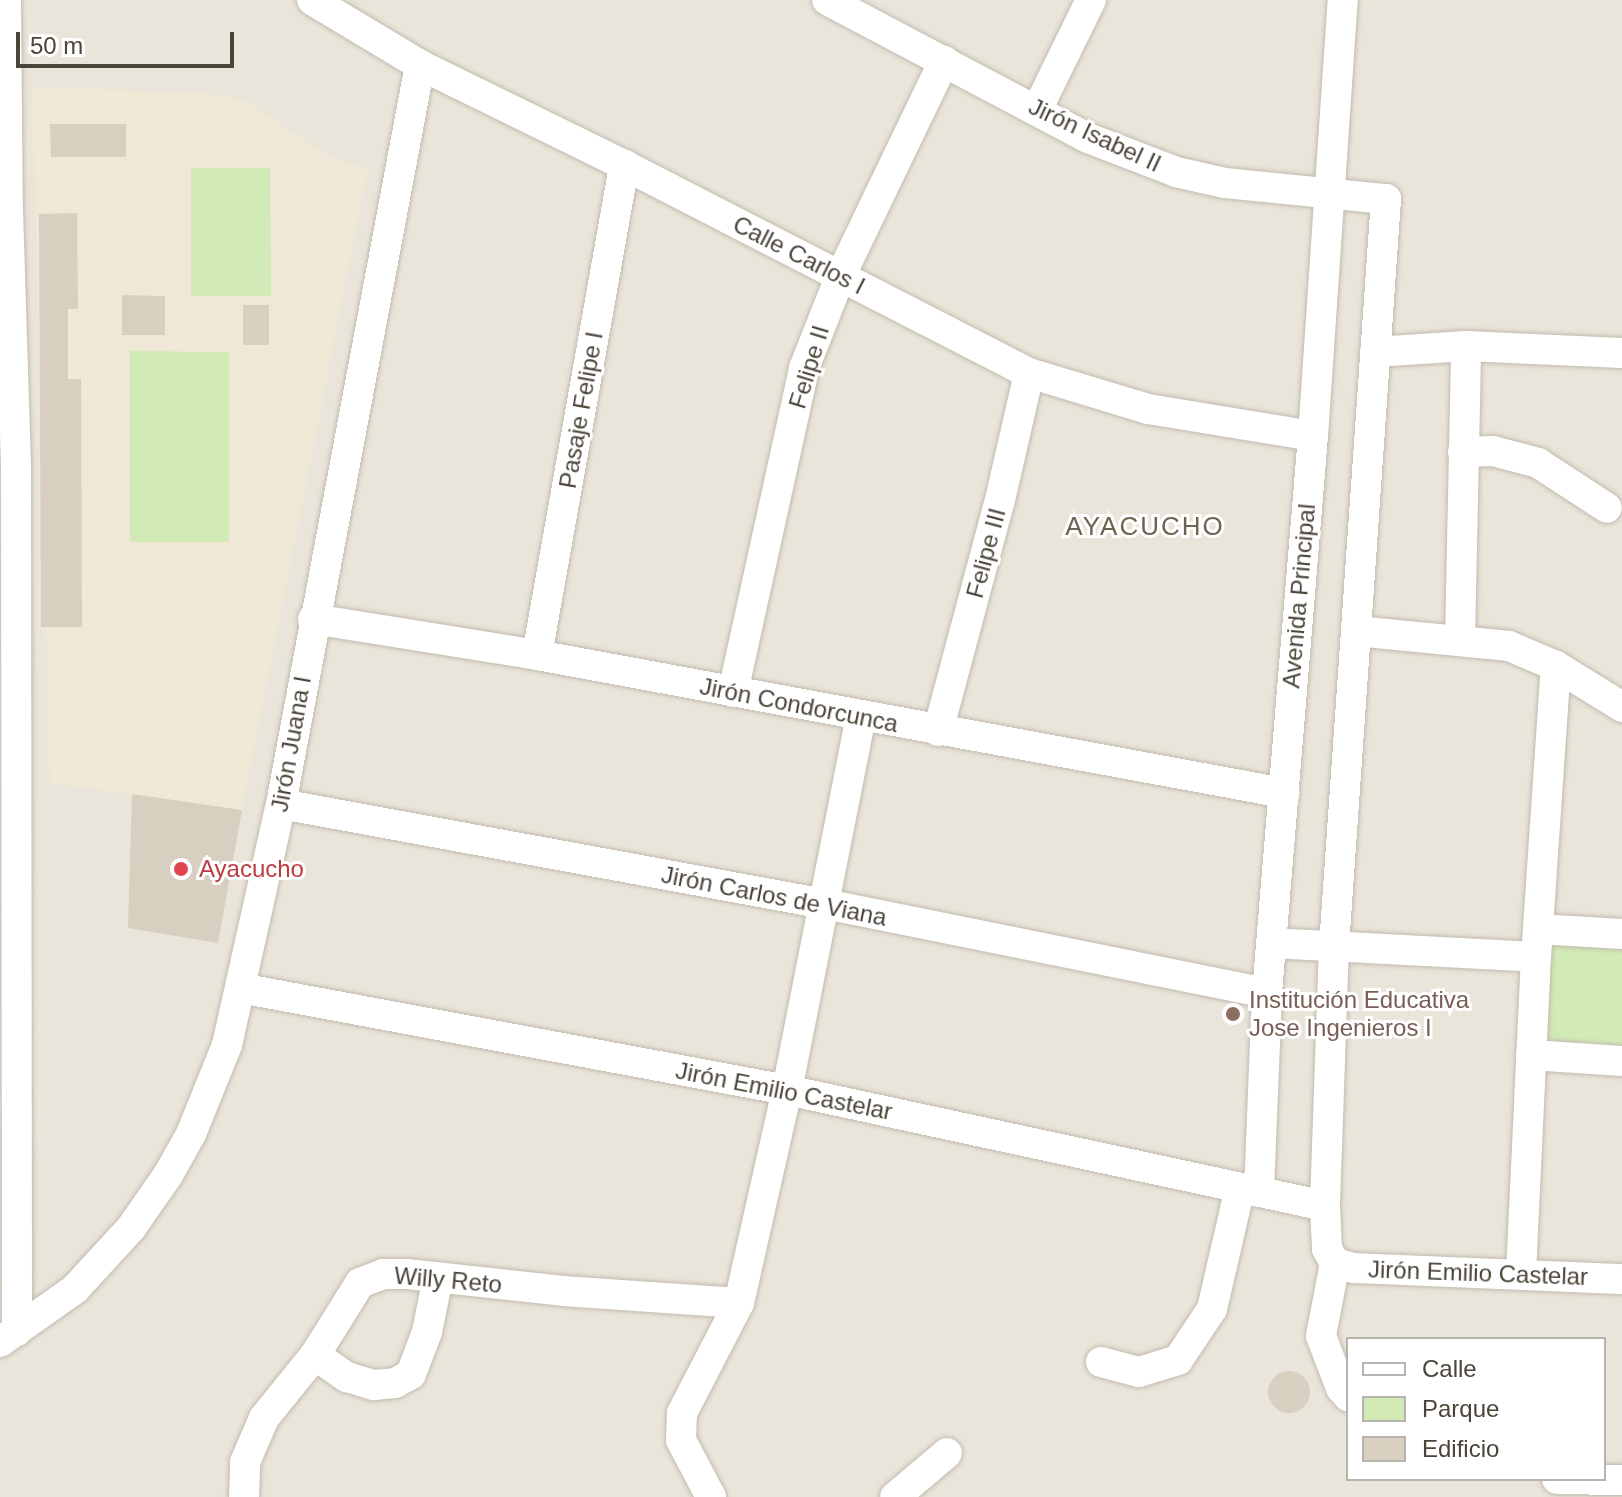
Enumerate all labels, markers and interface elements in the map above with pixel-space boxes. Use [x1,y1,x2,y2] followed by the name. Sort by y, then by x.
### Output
[20,16,238,66] scale bar
[30,32,83,59] text: 50 m
[1024,92,1166,178] street label: Jirón Isabel II
[728,209,870,301] street label: Calle Carlos I
[783,322,835,412] street label: Felipe II
[553,329,609,491] street label: Pasaje Felipe I
[1277,503,1321,689] street label: Avenida Principal
[960,505,1012,601] street label: Felipe III
[1065,511,1225,543] district label: AYACUCHO
[697,672,901,738] street label: Jirón Condorcunca
[265,674,317,814] street label: Jirón Juana I
[199,855,304,883] place label: Ayacucho
[170,858,192,880] marker: Ayacucho
[659,860,889,932] street label: Jirón Carlos de Viana
[1249,986,1469,1042] place label: Institución Educativa Jose Ingenieros I
[1224,1005,1242,1023] marker: Institución Educativa Jose Ingenieros I
[673,1056,895,1126] street label: Jirón Emilio Castelar
[1368,1255,1588,1291] street label: Jirón Emilio Castelar
[393,1261,503,1299] street label: Willy Reto
[1346,1337,1606,1481] legend
[1422,1355,1477,1382] text: Calle
[1422,1395,1499,1422] text: Parque
[1422,1435,1499,1462] text: Edificio

